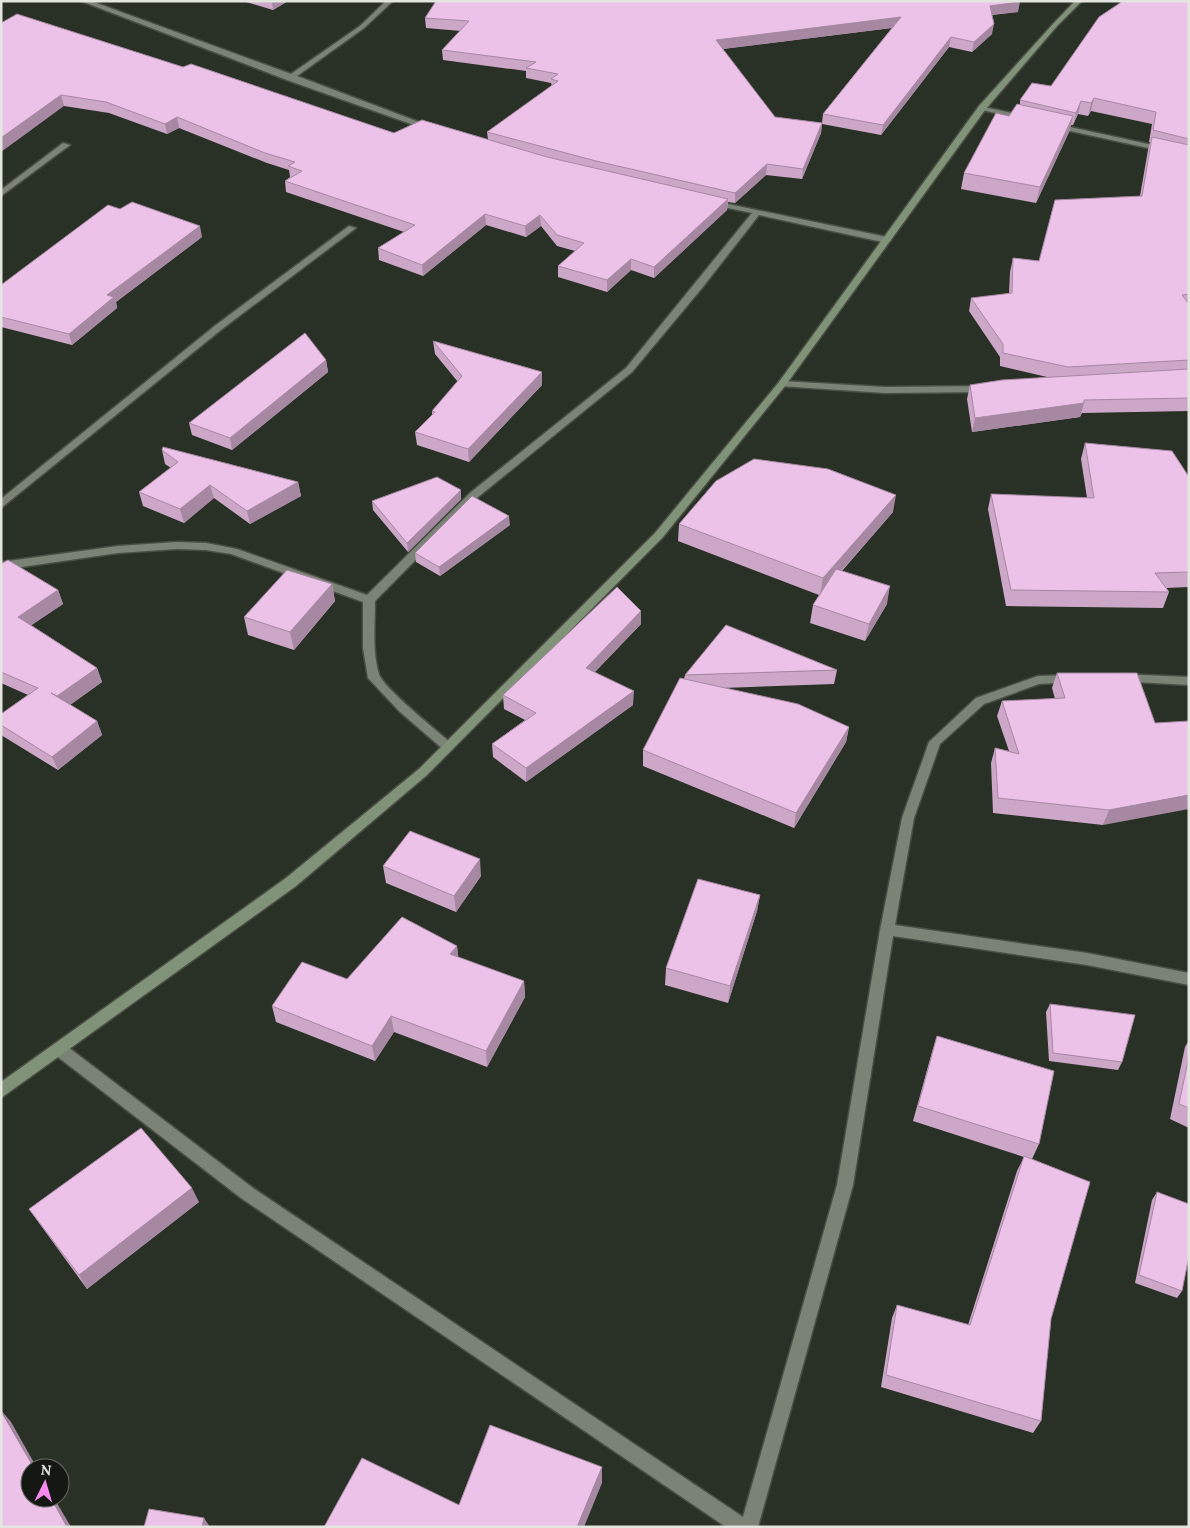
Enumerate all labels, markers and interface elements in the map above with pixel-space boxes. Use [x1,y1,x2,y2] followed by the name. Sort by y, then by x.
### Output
[20,1458,70,1508] north arrow
[40,1461,52,1480] text: N

